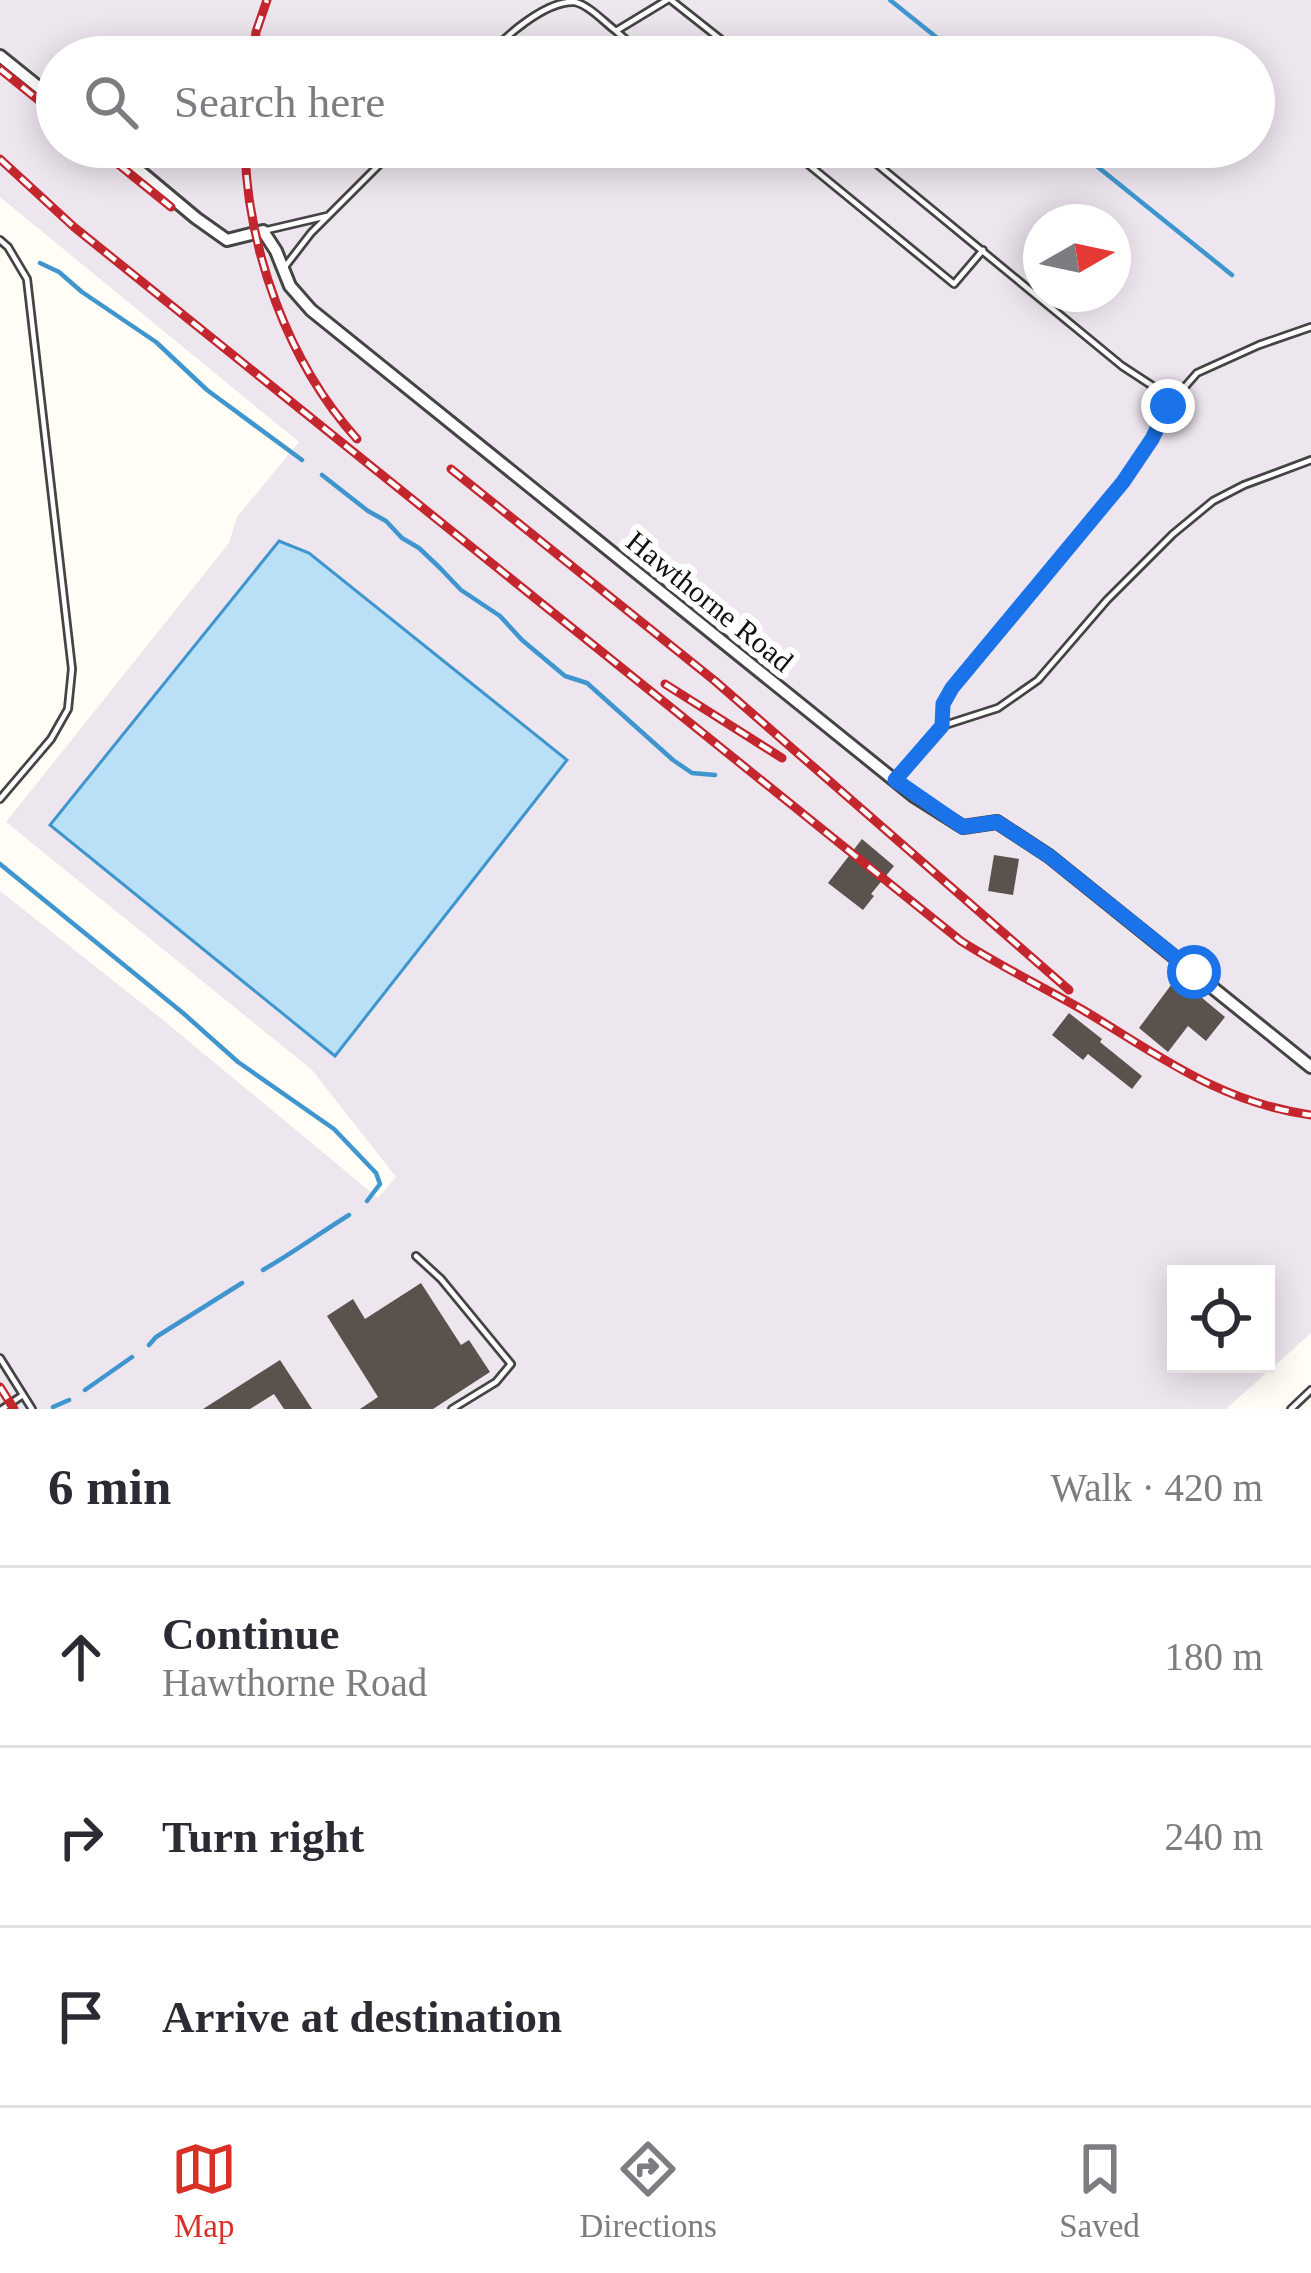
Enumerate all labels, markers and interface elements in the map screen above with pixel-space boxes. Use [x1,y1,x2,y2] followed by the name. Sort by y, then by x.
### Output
[36,36,1275,168] search box
[78,69,144,135] icon: search
[174,77,385,127] text: Search here
[1023,204,1131,312] north arrow
[1141,379,1195,433] route end
[620,524,800,678] street label: Hawthorne Road
[1167,945,1221,999] route start
[1167,1265,1275,1373] map controls
[1167,1265,1275,1373] button: locate
[48,1459,171,1515] text: 6 min
[1051,1466,1263,1509] text: Walk · 420 m
[162,1609,340,1659] text: Continue
[48,1624,114,1690] icon: ahead
[1164,1635,1263,1678] text: 180 m
[162,1661,427,1704] text: Hawthorne Road
[48,1804,114,1870] icon: right
[162,1812,364,1862] text: Turn right
[1164,1815,1263,1858] text: 240 m
[48,1984,114,2050] icon: arrive
[162,1992,562,2042] text: Arrive at destination
[171,2136,237,2245] tab: Map
[579,2136,717,2245] tab: Directions
[1059,2136,1140,2245] tab: Saved

